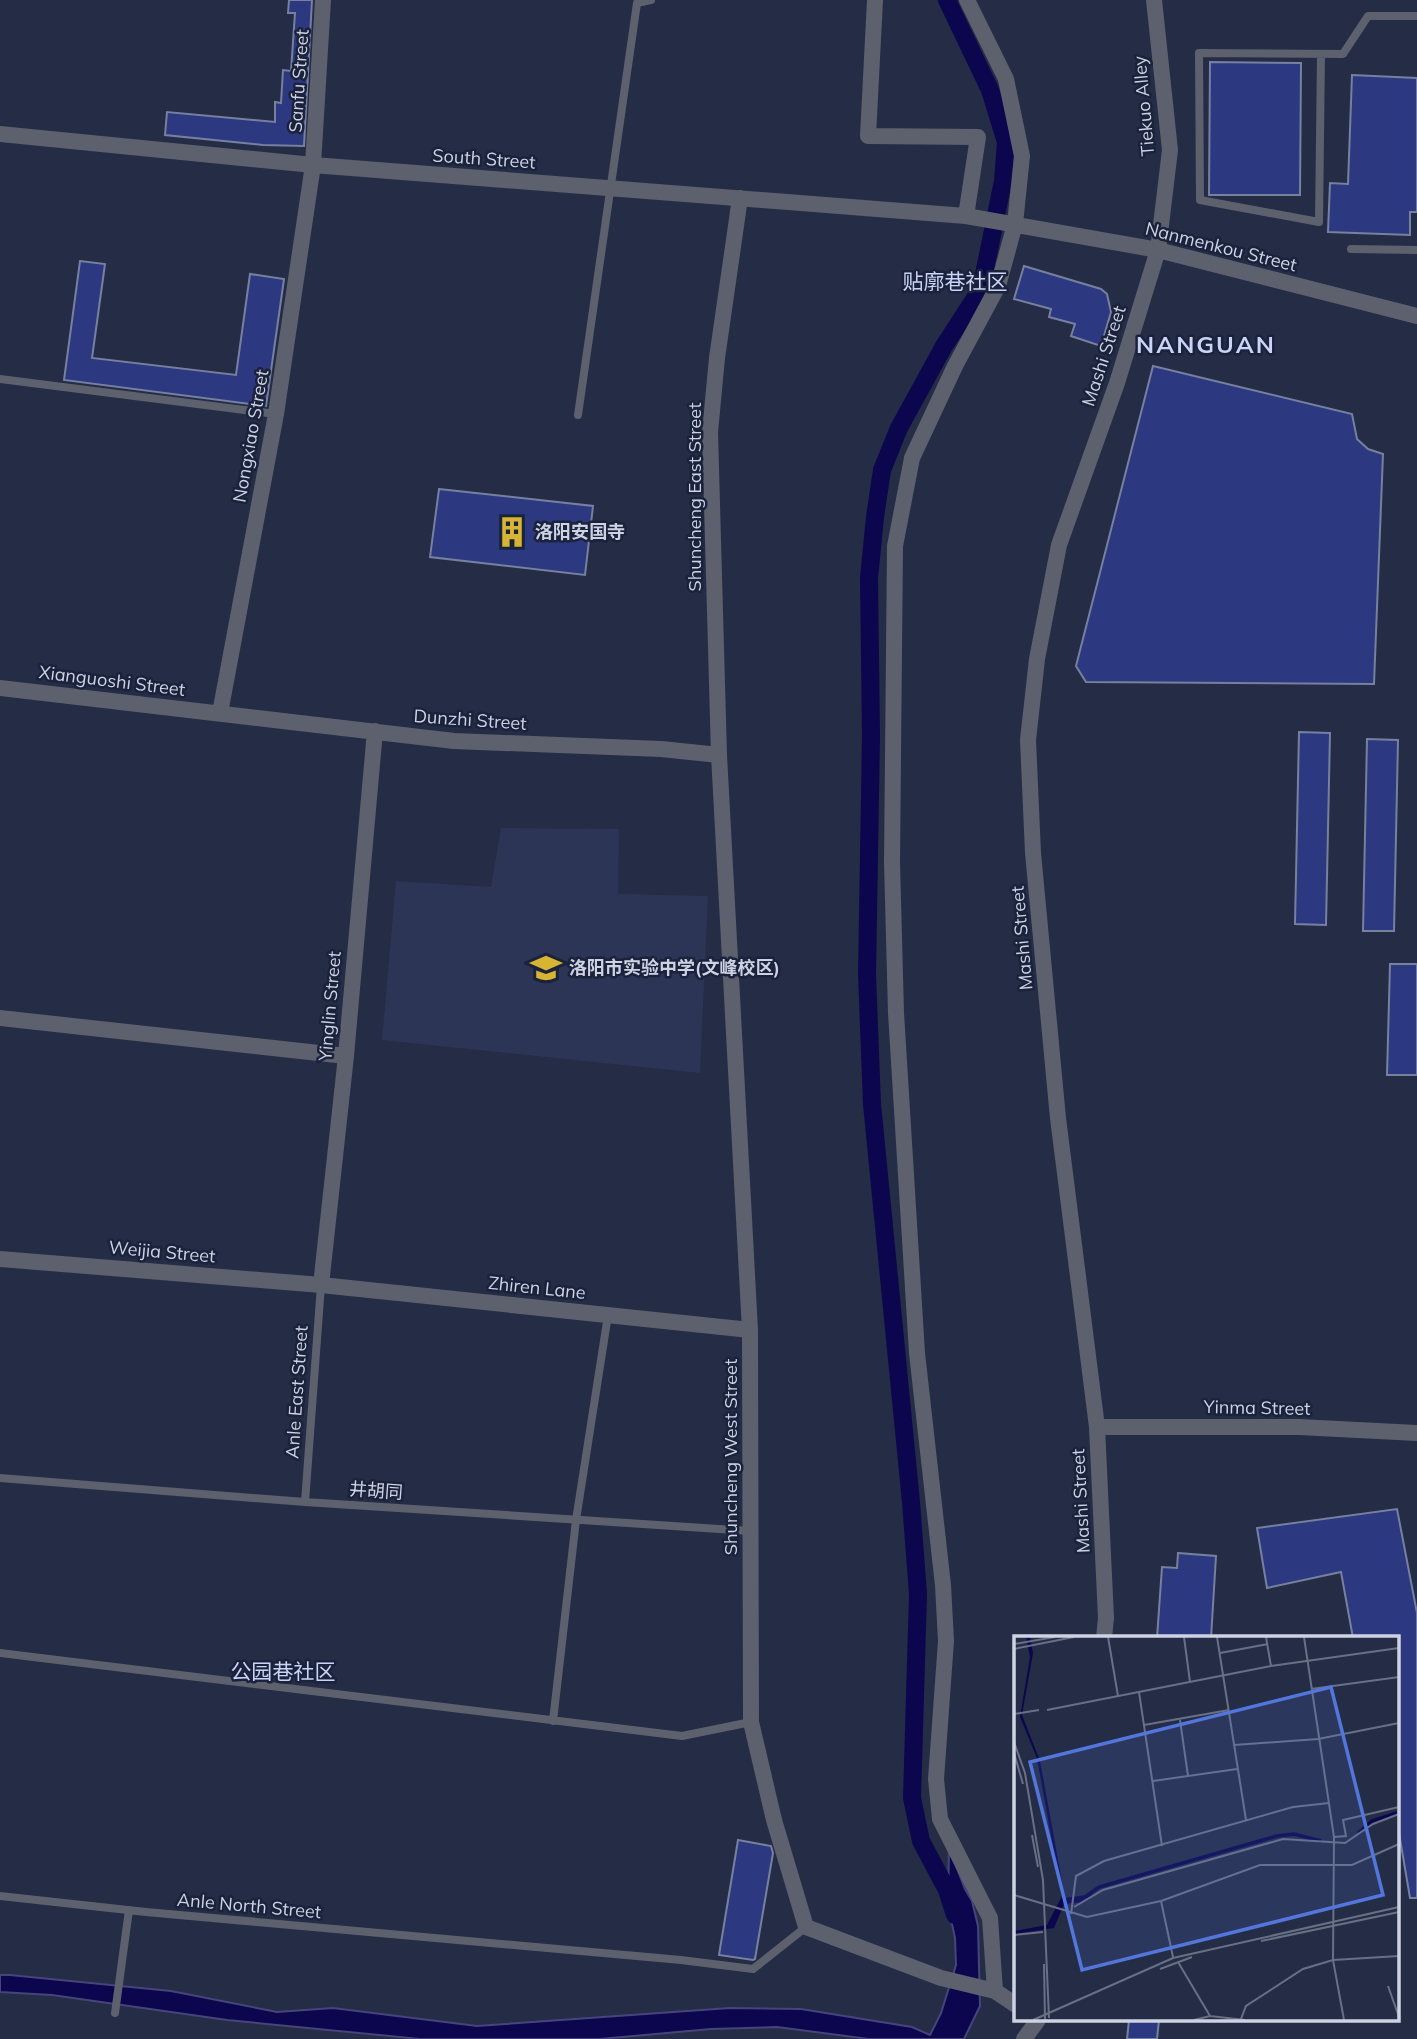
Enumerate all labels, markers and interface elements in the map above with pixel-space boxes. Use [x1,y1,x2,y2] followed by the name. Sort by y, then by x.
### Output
[283,29,314,133] street label: Sanfu Street
[1128,54,1159,157] street label: Tiekuo Alley
[432,143,536,174] street label: South Street
[1143,217,1299,276] street label: Nanmenkou Street
[903,268,1008,294] district label: 贴廓巷社区
[1076,303,1131,409] street label: Mashi Street
[1136,329,1276,359] district label: NANGUAN
[227,368,274,504] street label: Nongxiao Street
[683,403,706,591] street label: Shuncheng East Street
[495,515,529,549] building icon: 洛阳安国寺
[535,520,625,543] place label: 洛阳安国寺
[38,660,186,701] street label: Xianguoshi Street
[413,704,527,735] street label: Dunzhi Street
[1005,885,1038,991] street label: Mashi Street
[313,950,346,1063] street label: Yinglin Street
[529,951,563,985] school or university icon: 洛阳市实验中学(文峰校区)
[569,956,780,979] place label: 洛阳市实验中学(文峰校区)
[108,1235,216,1268] street label: Weijia Street
[487,1271,587,1304] street label: Zhiren Lane
[280,1325,313,1459] street label: Anle East Street
[719,1359,742,1555] street label: Shuncheng West Street
[1202,1395,1311,1420] street label: Yinma Street
[1066,1448,1095,1554] street label: Mashi Street
[348,1477,404,1504] street label: 井胡同
[1014,1636,1400,2022] inset map
[231,1658,336,1684] district label: 公园巷社区
[176,1888,322,1923] street label: Anle North Street

